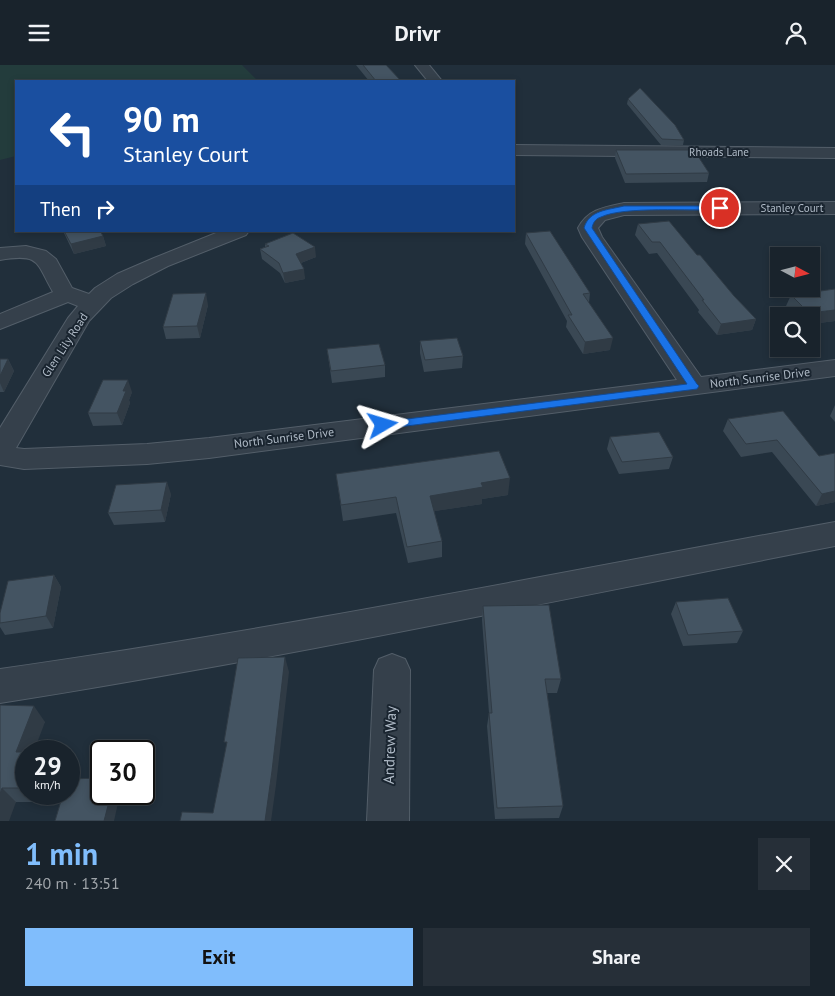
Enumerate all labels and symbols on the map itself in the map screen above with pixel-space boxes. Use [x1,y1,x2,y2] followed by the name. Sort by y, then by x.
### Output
[689,145,749,159] street label: Rhoads Lane
[699,187,741,229] pin
[761,201,824,215] street label: Stanley Court
[770,247,820,297] north arrow
[38,310,91,380] street label: Glen Lily Road
[709,364,811,391] street label: North Sunrise Drive
[356,398,408,450] position arrow
[233,424,335,451] street label: North Sunrise Drive
[379,706,400,784] street label: Andrew Way
[90,740,155,805] speed limit sign: 30

